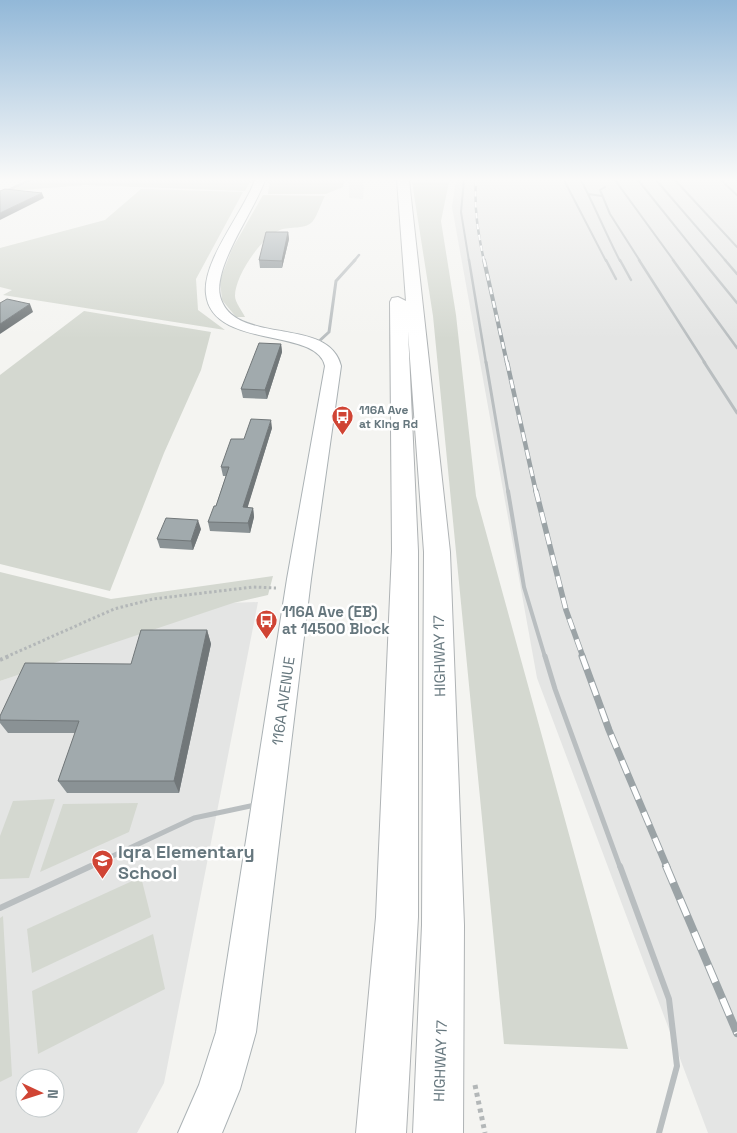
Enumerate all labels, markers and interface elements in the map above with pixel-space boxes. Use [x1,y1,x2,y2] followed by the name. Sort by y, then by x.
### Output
[359,402,418,432] place label: 116A Ave at King Rd
[331,405,355,436] bus stop icon: 116A Ave at King Rd
[282,602,390,638] place label: 116A Ave (EB) at 14500 Block
[254,608,278,639] bus stop icon: 116A Ave (EB) at 14500 Block
[429,615,449,697] street label: HIGHWAY 17
[267,655,299,747] street label: 116A AVENUE
[118,840,255,884] place label: Iqra Elementary School
[90,849,114,880] school or university icon: Iqra Elementary School
[429,1020,451,1102] street label: HIGHWAY 17
[15,1068,65,1118] north arrow
[44,1089,62,1099] text: N

